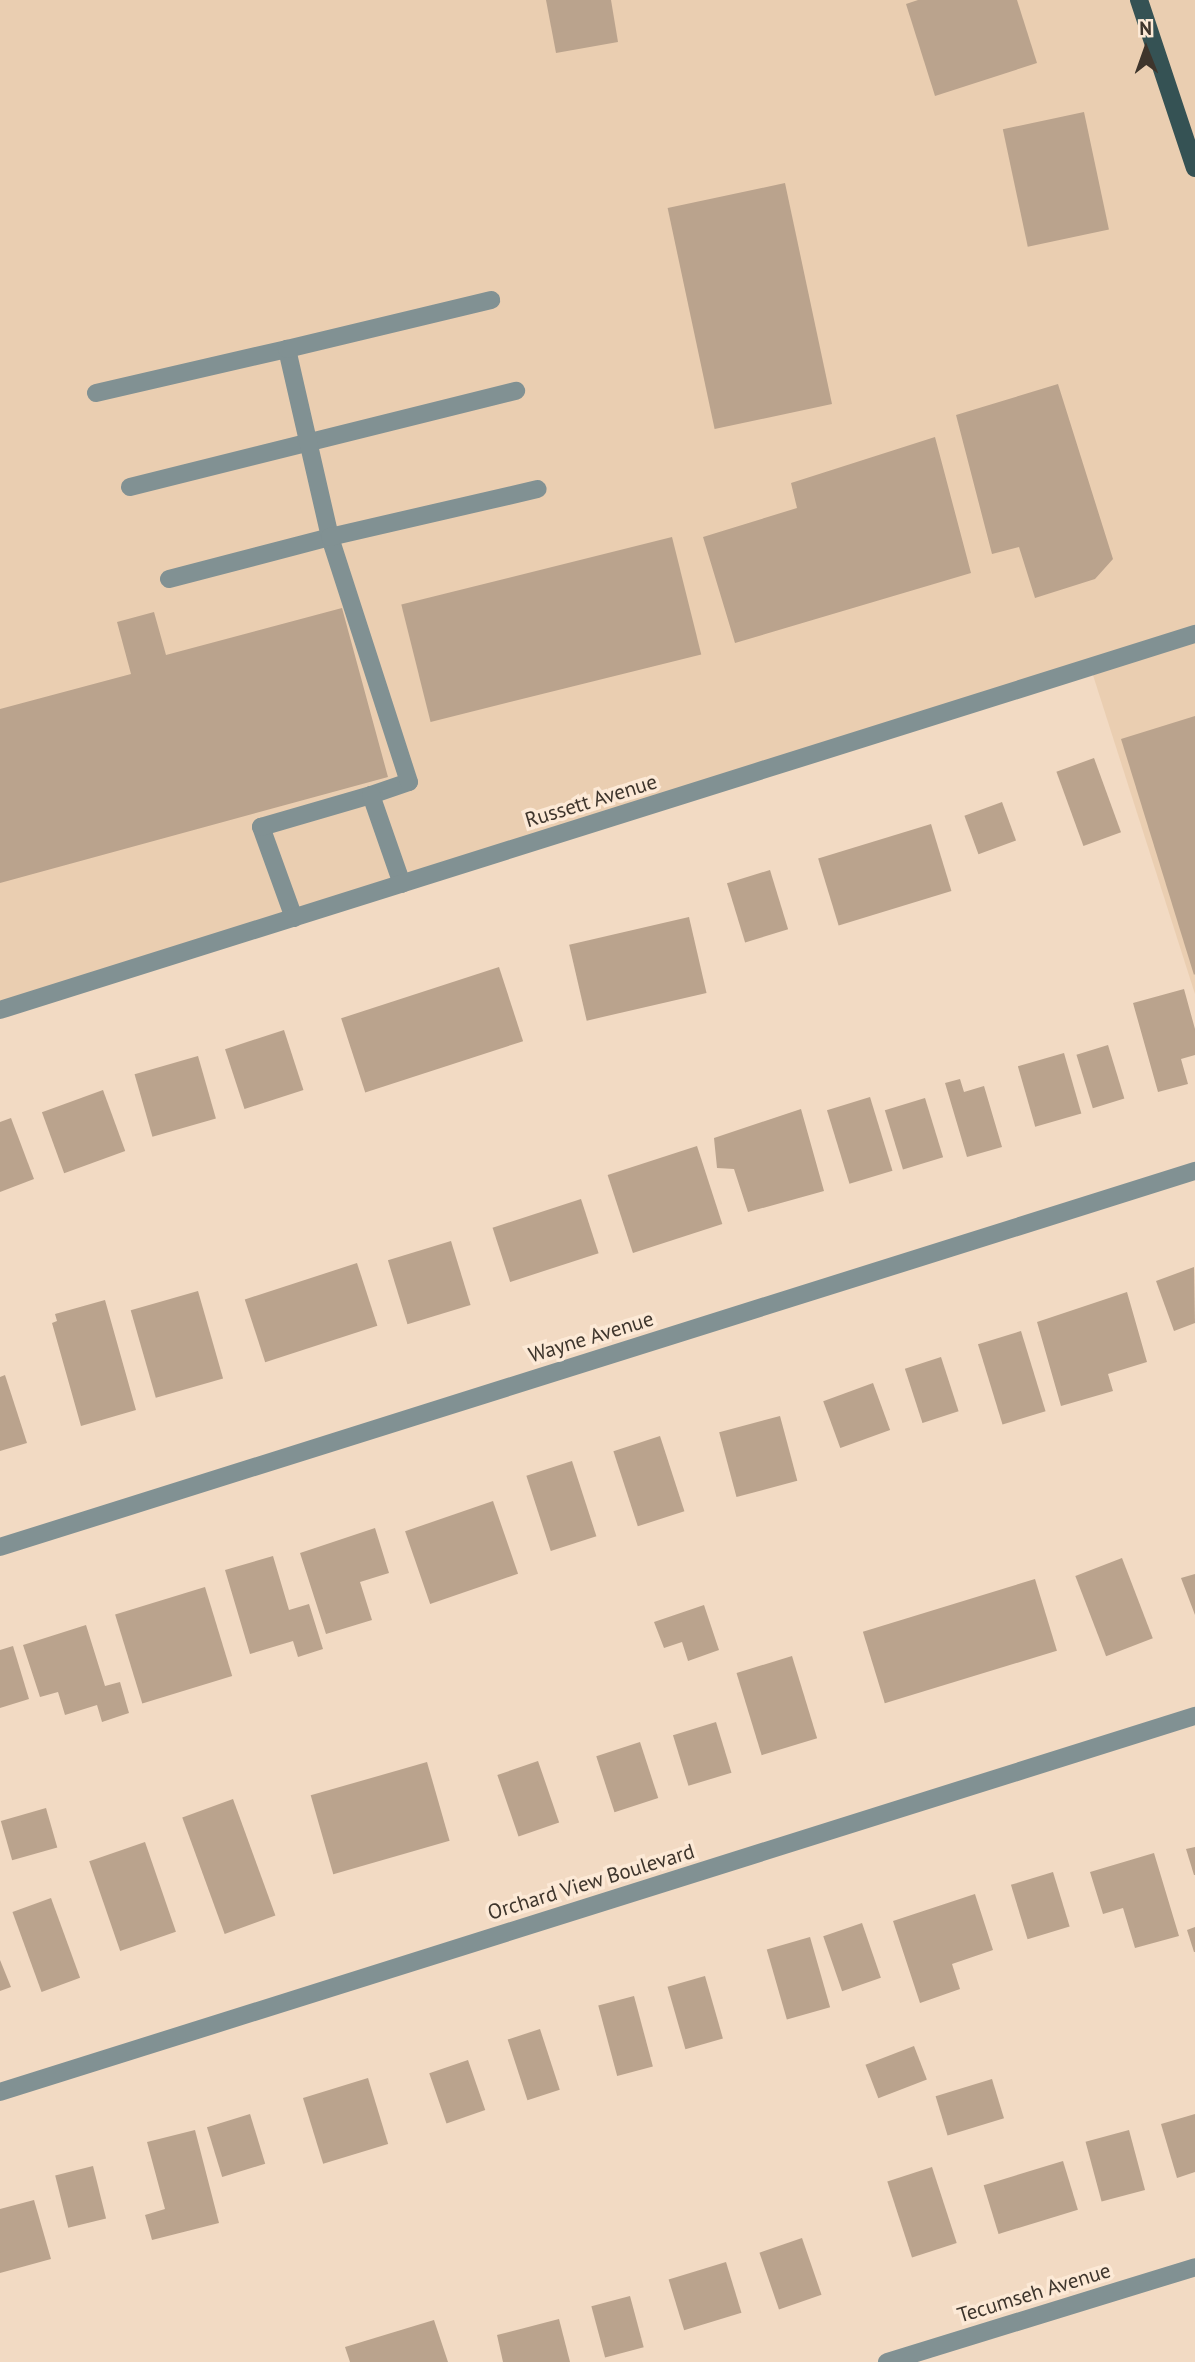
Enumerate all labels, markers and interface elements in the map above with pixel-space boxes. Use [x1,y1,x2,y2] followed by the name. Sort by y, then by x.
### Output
[1111,14,1181,84] north arrow
[1139,16,1152,40] text: N
[522,769,660,833] street label: Russett Avenue
[525,1306,657,1368] street label: Wayne Avenue
[484,1838,698,1926] street label: Orchard View Boulevard
[954,2258,1114,2328] street label: Tecumseh Avenue

